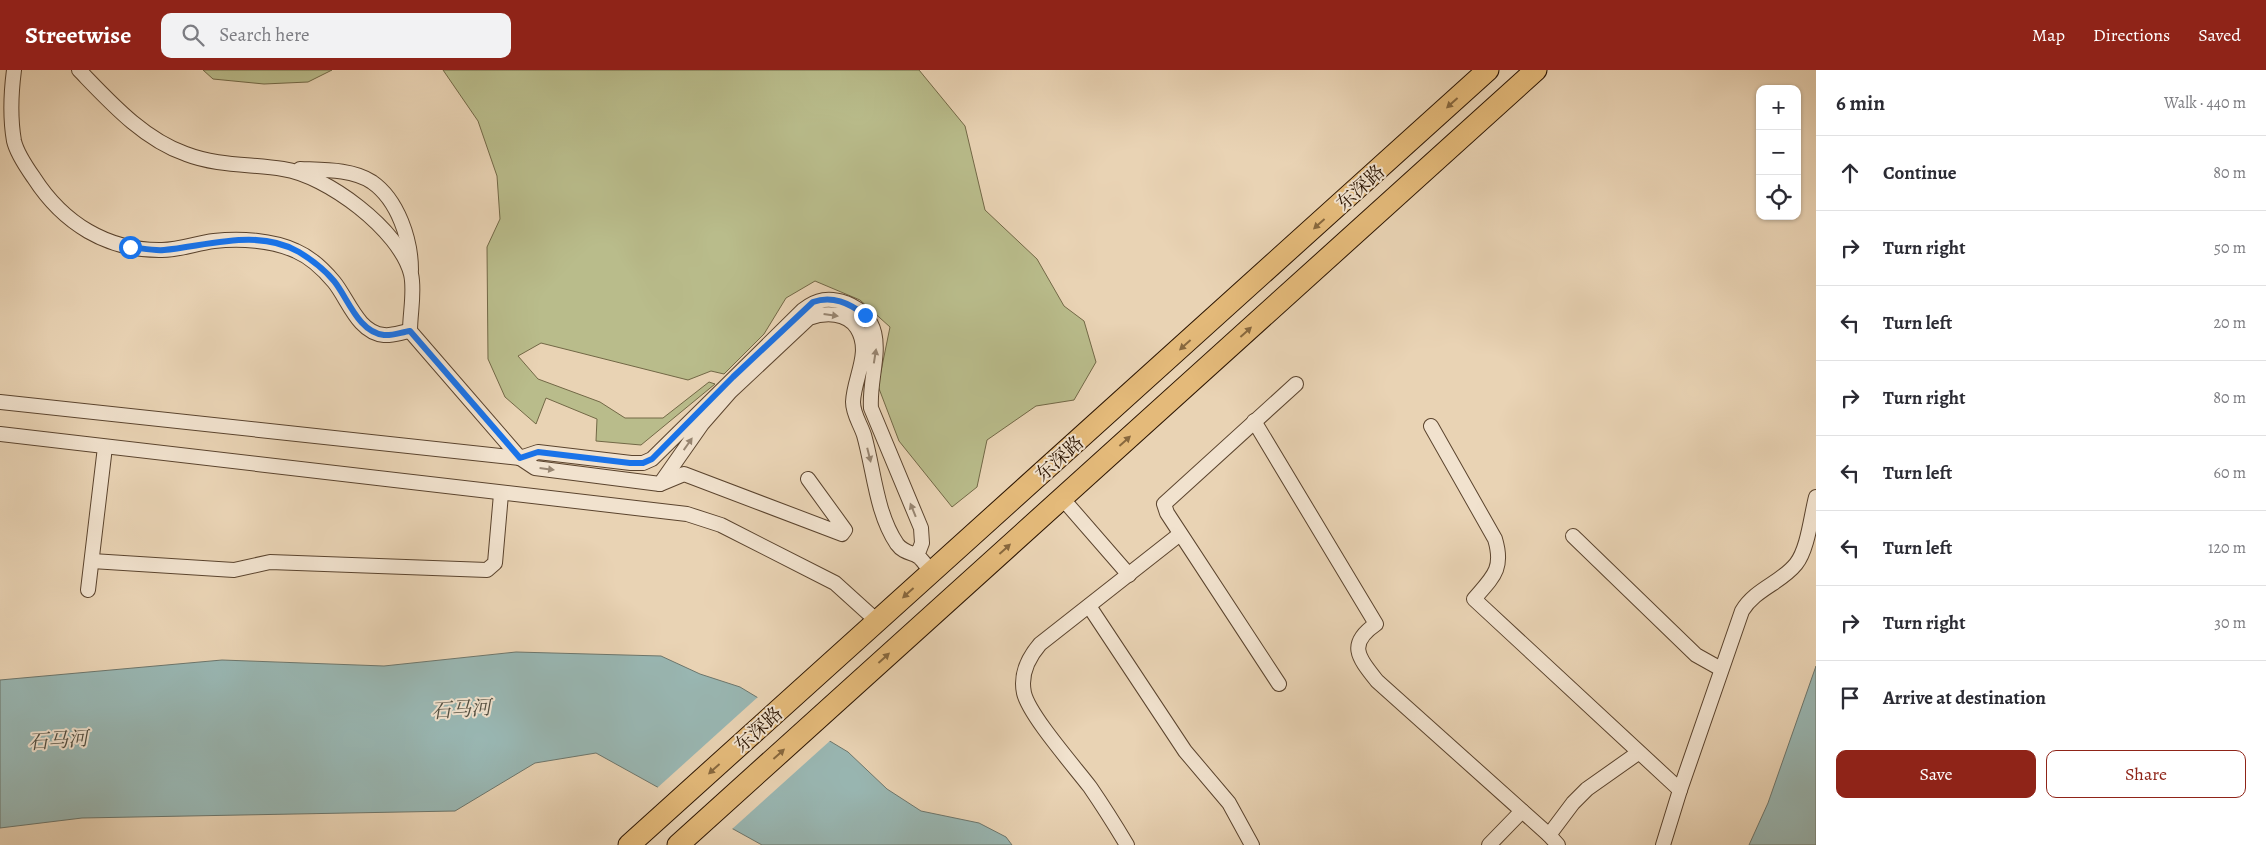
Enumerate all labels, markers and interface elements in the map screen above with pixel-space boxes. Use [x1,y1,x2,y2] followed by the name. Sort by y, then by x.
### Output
[161,13,511,58] search box
[25,19,131,51] text: Streetwise
[179,21,207,49] icon: search
[219,22,310,48] text: Search here
[2032,23,2065,47] text: Map
[2093,23,2170,47] text: Directions
[2198,23,2241,47] text: Saved
[1756,85,1801,220] map controls
[1756,85,1801,130] button: +
[1836,89,1885,117] text: 6 min
[2164,92,2246,114] text: Walk · 440 m
[1447,97,1459,109] one-way arrow
[1756,130,1801,175] button: −
[1331,159,1391,216] street label: 东深路
[1836,159,1864,187] icon: ahead
[1883,160,1957,186] text: Continue
[2213,162,2246,184] text: 80 m
[1756,175,1801,220] button: locate
[1314,218,1326,230] one-way arrow
[1836,234,1864,262] icon: right
[1883,235,1965,261] text: Turn right
[119,236,142,259] route start
[2214,237,2246,259] text: 50 m
[854,304,877,327] route end
[1836,309,1864,337] icon: left
[1883,310,1952,336] text: Turn left
[823,311,839,319] one-way arrow
[2213,312,2246,334] text: 20 m
[1240,326,1252,338] one-way arrow
[1179,339,1192,350] one-way arrow
[871,348,879,364] one-way arrow
[1836,384,1864,412] icon: right
[1883,385,1965,411] text: Turn right
[2213,387,2246,409] text: 80 m
[1030,430,1090,487] street label: 东深路
[1119,435,1132,446] one-way arrow
[683,437,693,450] one-way arrow
[865,447,873,462] one-way arrow
[1836,459,1864,487] icon: left
[1883,460,1952,486] text: Turn left
[2214,462,2246,484] text: 60 m
[540,465,556,473] one-way arrow
[909,503,917,517] one-way arrow
[1836,534,1864,562] icon: left
[1883,535,1952,561] text: Turn left
[2208,537,2246,559] text: 120 m
[998,544,1011,555] one-way arrow
[902,587,914,599] one-way arrow
[1836,609,1864,637] icon: right
[1883,610,1965,636] text: Turn right
[2214,612,2246,634] text: 30 m
[878,652,890,664] one-way arrow
[1836,684,1864,712] icon: arrive
[1883,685,2046,711] text: Arrive at destination
[430,694,495,725] water label: 石马河
[729,701,789,758] street label: 东深路
[27,725,92,756] water label: 石马河
[772,748,785,759] one-way arrow
[1836,750,2036,798] button: Save
[2046,750,2246,798] button: Share
[708,763,721,774] one-way arrow

